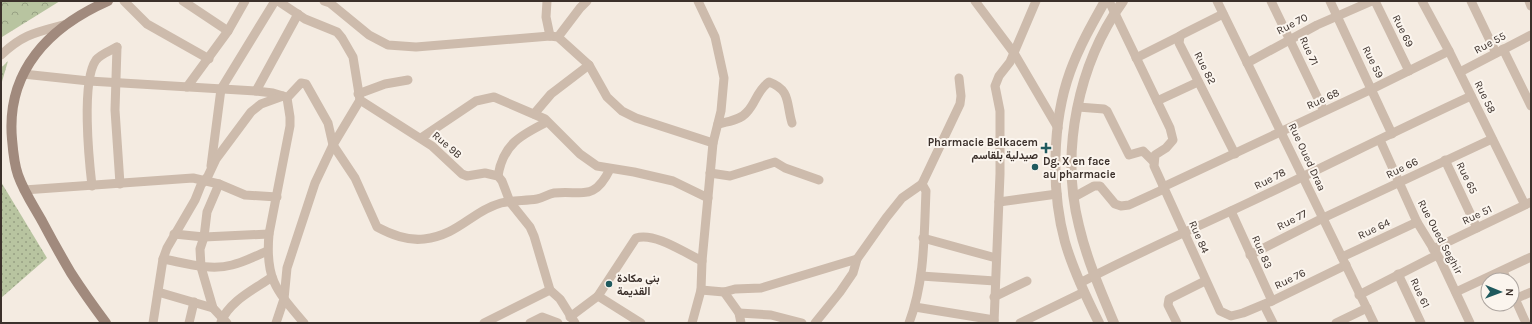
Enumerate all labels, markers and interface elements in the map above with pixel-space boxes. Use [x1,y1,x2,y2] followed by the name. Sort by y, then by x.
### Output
[1274,11,1310,37] street label: Rue 70
[1390,13,1416,49] street label: Rue 69
[1472,29,1508,57] street label: Rue 55
[1297,34,1321,68] street label: Rue 71
[1360,44,1386,80] street label: Rue 59
[1191,50,1219,86] street label: Rue 82
[1472,79,1499,116] street label: Rue 58
[1305,86,1342,112] street label: Rue 68
[1286,121,1328,193] street label: Rue Oued Draa
[430,129,465,161] street label: Rue 9B
[928,136,1038,163] place label: Pharmacie Belkacem صيدلية بلقاسم
[1041,143,1051,153] marker: Pharmacie Belkacem صيدلية بلقاسم
[1043,155,1116,181] place label: Dg. X en face au pharmacie
[1384,155,1420,181] street label: Rue 66
[1454,160,1480,196] street label: Rue 65
[1030,162,1040,172] marker: Dg. X en face au pharmacie
[1252,165,1288,192] street label: Rue 78
[1415,197,1465,277] street label: Rue Oued Seghir
[1460,202,1494,228] street label: Rue 51
[1275,207,1309,233] street label: Rue 77
[1356,216,1392,242] street label: Rue 64
[1186,219,1212,255] street label: Rue 84
[1249,233,1275,271] street label: Rue 83
[1272,266,1308,292] street label: Rue 76
[617,272,660,298] place label: بني مكادة القديمة
[1480,272,1520,312] north arrow
[1407,276,1433,310] street label: Rue 61
[604,279,614,289] marker: بني مكادة القديمة
[1503,288,1516,296] text: N

